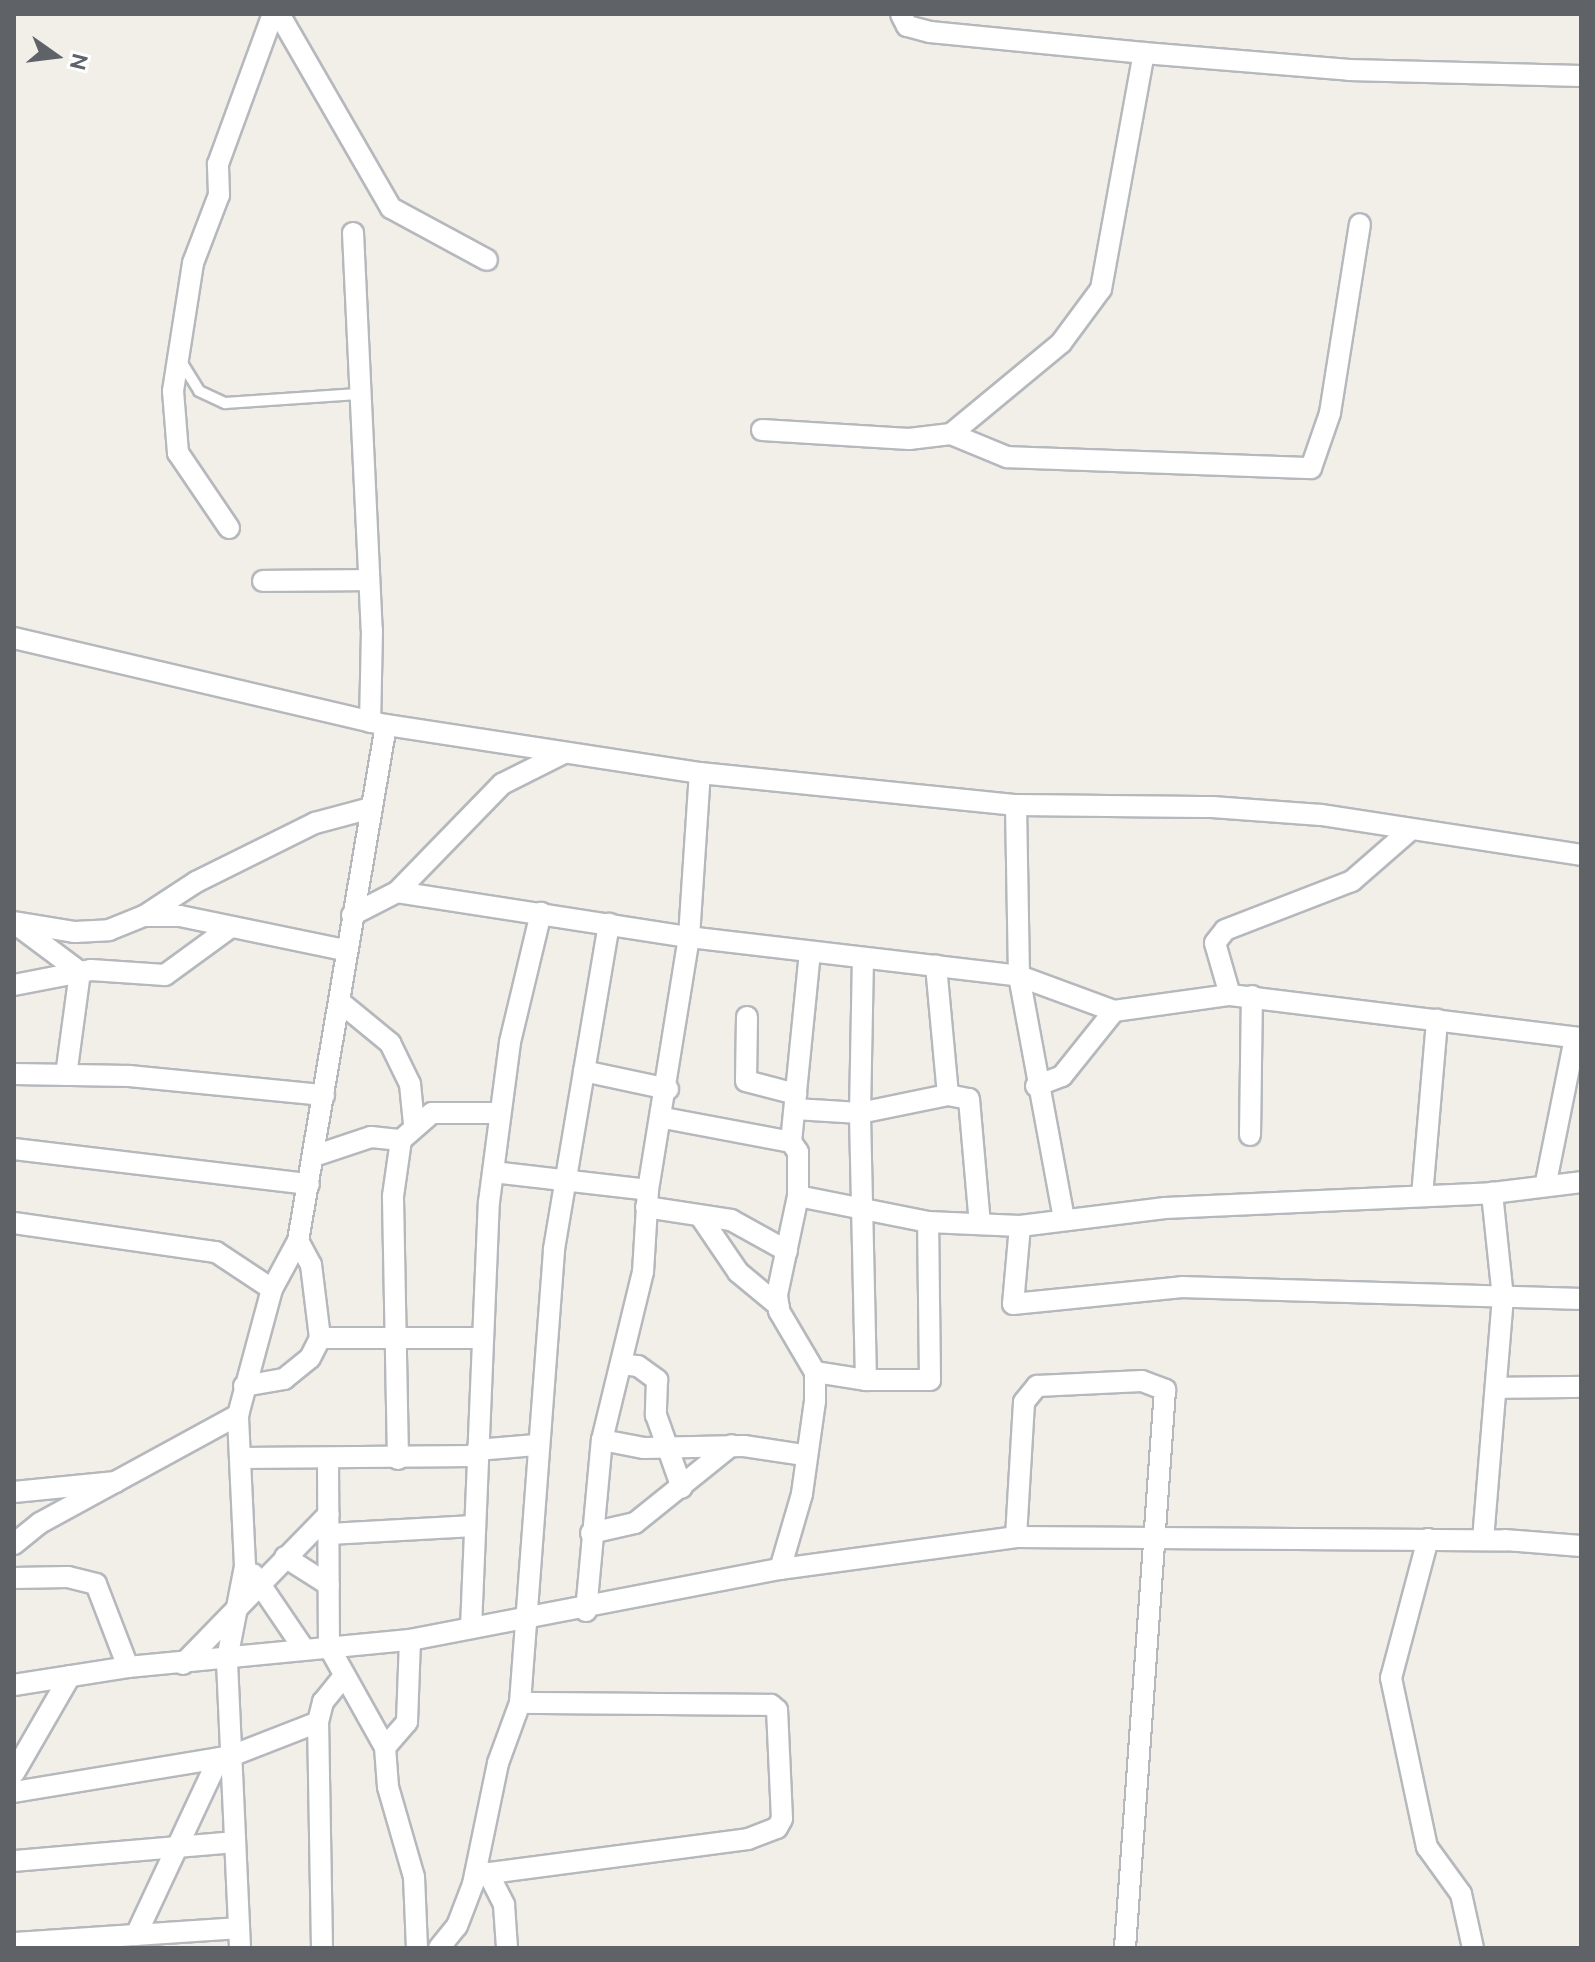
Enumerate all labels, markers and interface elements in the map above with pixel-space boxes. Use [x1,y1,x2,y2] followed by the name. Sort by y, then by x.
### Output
[16,16,96,96] north arrow
[66,51,94,73] text: N

